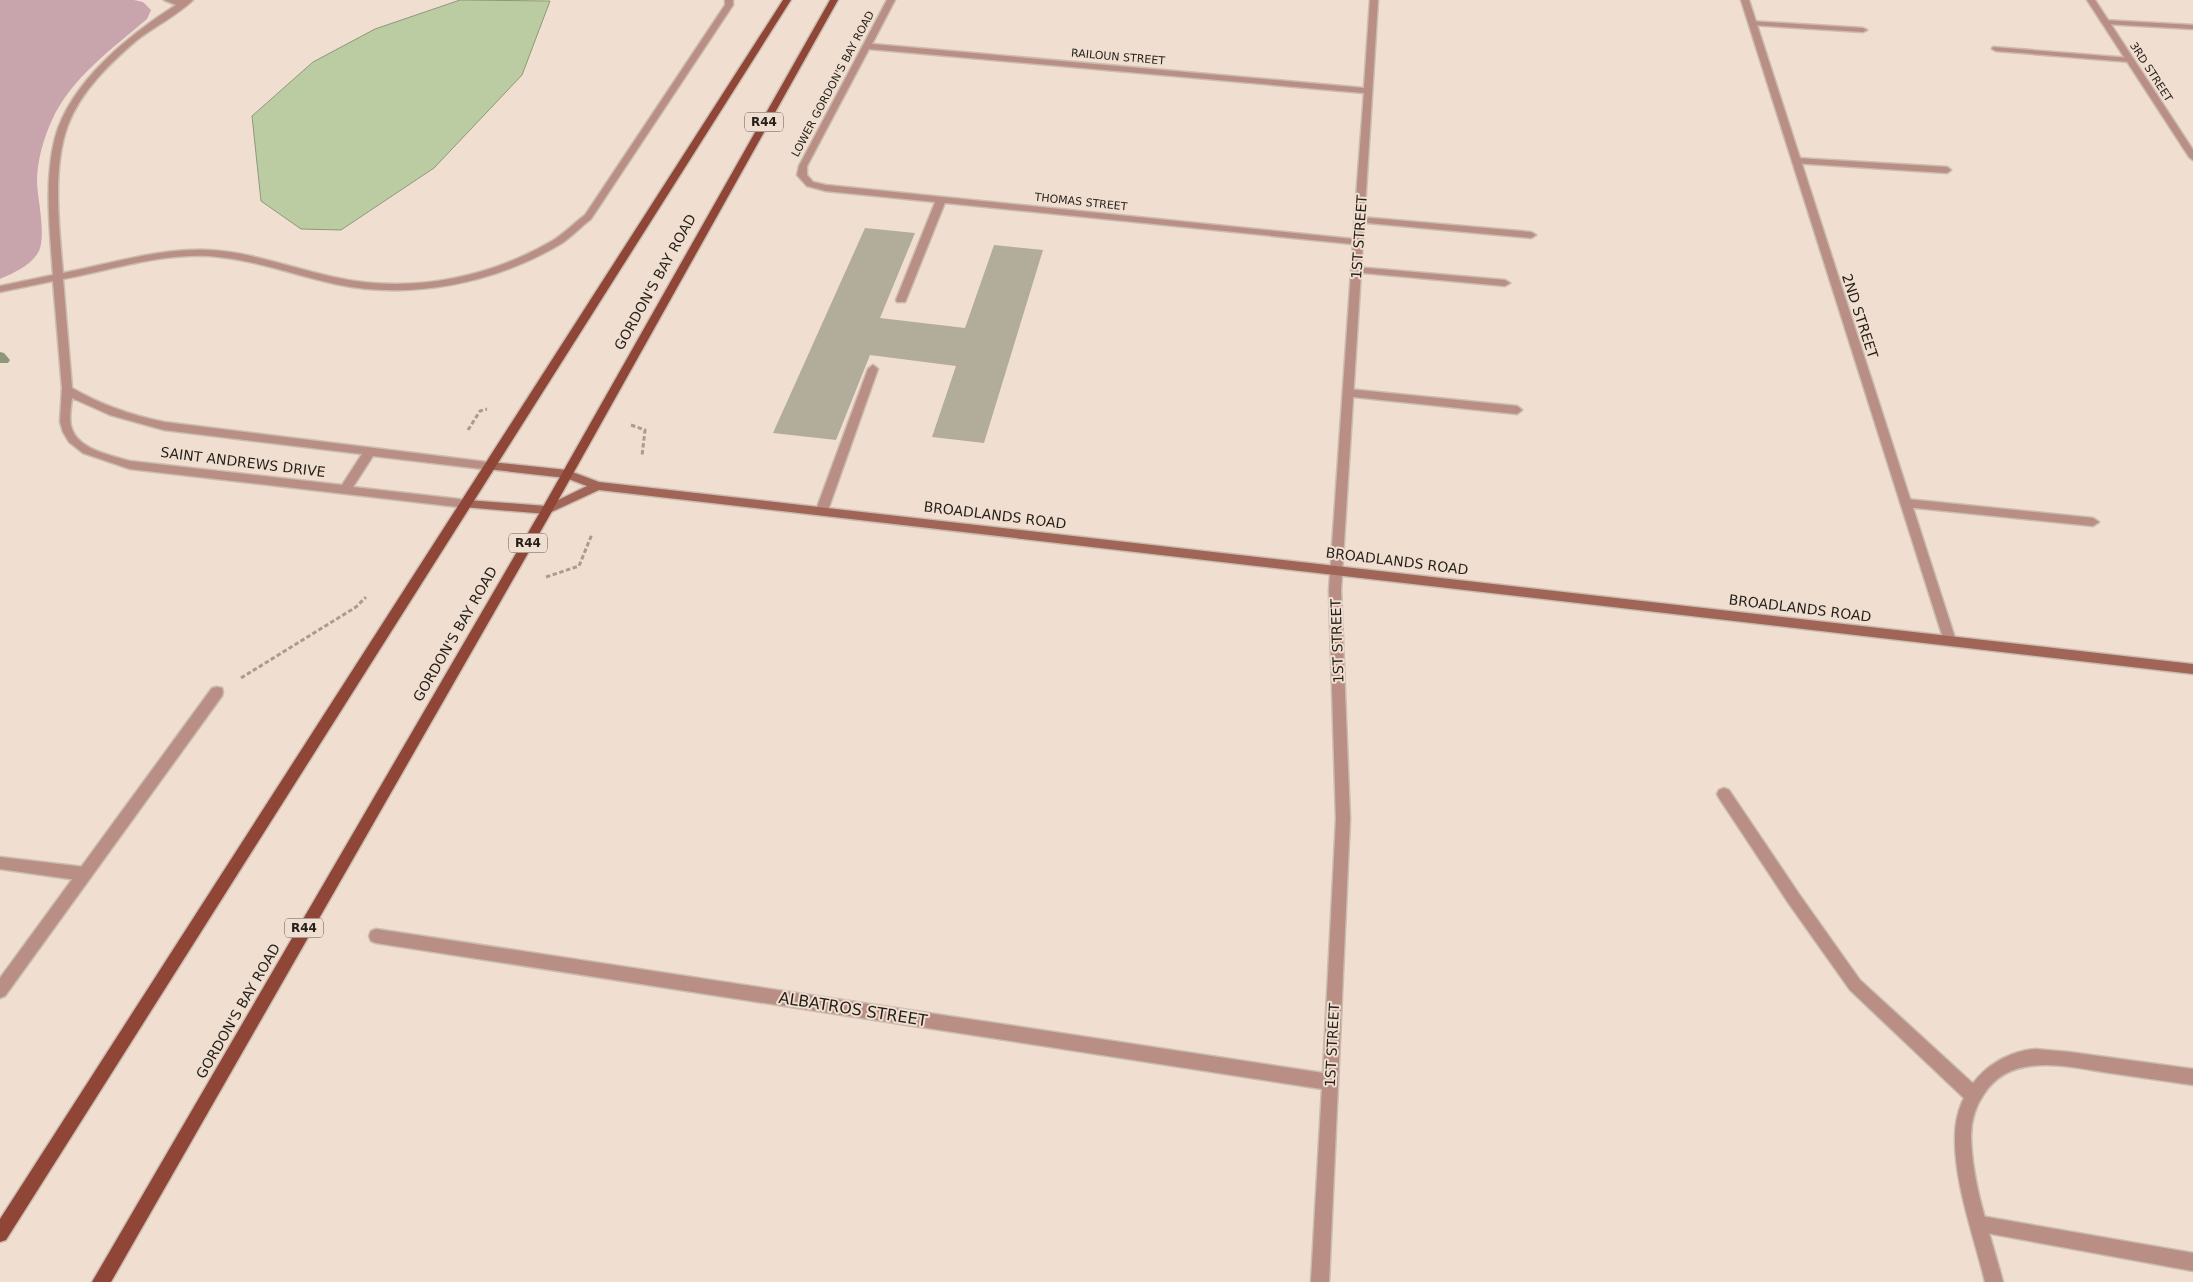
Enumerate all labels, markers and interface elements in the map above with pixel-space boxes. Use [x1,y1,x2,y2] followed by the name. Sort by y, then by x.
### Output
[789,9,877,159] street label: LOWER GORDON'S BAY ROAD
[2127,40,2175,105] street label: 3RD STREET
[1071,46,1166,68] street label: RAILOUN STREET
[745,112,783,132] road number: R44
[1033,191,1128,213] street label: THOMAS STREET
[1348,194,1370,280] street label: 1ST STREET
[611,211,699,353] street label: GORDON'S BAY ROAD
[1839,272,1881,361] street label: 2ND STREET
[160,444,326,480] street label: SAINT ANDREWS DRIVE
[923,498,1067,532] street label: BROADLANDS ROAD
[509,534,547,552] road number: R44
[1325,544,1469,578] street label: BROADLANDS ROAD
[410,564,500,704] street label: GORDON'S BAY ROAD
[1728,591,1872,625] street label: BROADLANDS ROAD
[1328,598,1346,683] street label: 1ST STREET
[285,918,323,938] road number: R44
[193,941,283,1081] street label: GORDON'S BAY ROAD
[777,988,929,1030] street label: ALBATROS STREET
[1322,1002,1342,1087] street label: 1ST STREET

